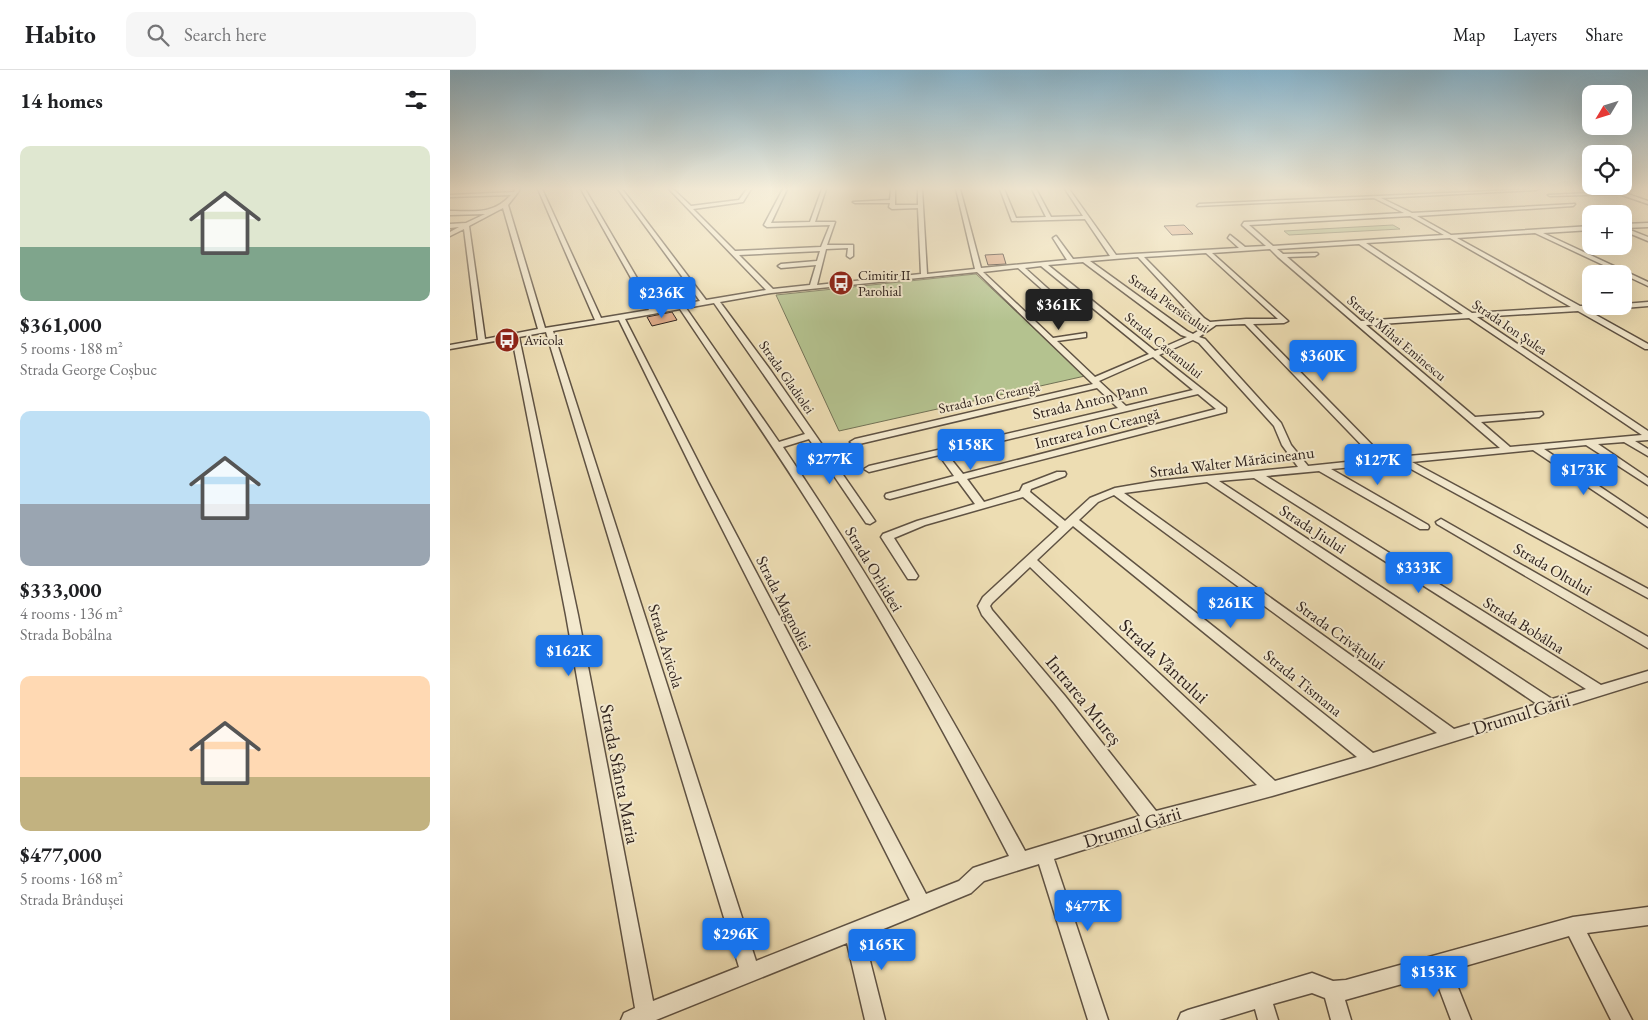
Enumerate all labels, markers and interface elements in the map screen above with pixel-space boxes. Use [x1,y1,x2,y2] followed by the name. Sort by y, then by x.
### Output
[126,12,476,57] search box
[25,19,96,50] text: Habito
[144,21,172,49] icon: search
[184,22,266,47] text: Search here
[1453,23,1485,46] text: Map
[1513,23,1557,46] text: Layers
[1585,23,1623,46] text: Share
[1582,85,1632,135] north arrow
[1582,85,1632,315] map controls
[402,86,430,114] icon: filters
[20,87,103,114] text: 14 homes
[1582,145,1632,195] button: locate
[180,178,270,268] icon: home
[1582,205,1632,255] button: +
[1582,265,1632,315] button: −
[858,266,911,300] place label: Cimitir II Parohial
[1125,269,1213,337] street label: Strada Piersicului
[828,270,854,296] bus stop icon: Cimitir II Parohial
[627,276,697,319] pin: $236K
[640,282,684,303] text: $236K
[1024,288,1094,331] pin: $361K
[1344,291,1451,385] street label: Strada Mihai Eminescu
[1037,294,1081,315] text: $361K
[1469,295,1551,359] street label: Strada Ion Șulea
[1121,308,1207,382] street label: Strada Castanului
[20,311,102,338] text: $361,000
[494,327,520,353] bus stop icon: Avicola
[523,331,564,349] place label: Avicola
[755,337,819,418] street label: Strada Gladiolei
[20,338,123,359] text: 5 rooms · 188 m²
[1288,340,1358,382] pin: $360K
[1301,345,1345,366] text: $360K
[20,359,157,380] text: Strada George Coșbuc
[937,377,1042,417] street label: Strada Ion Creangă
[1030,377,1150,424] street label: Strada Anton Pann
[1032,402,1162,454] street label: Intrarea Ion Creangă
[936,428,1006,471] pin: $158K
[949,434,993,455] text: $158K
[1149,441,1316,483] street label: Strada Walter Mărăcineanu
[795,442,865,485] pin: $277K
[180,443,270,533] icon: home
[1343,444,1413,486] pin: $127K
[808,448,852,469] text: $277K
[1356,449,1400,470] text: $127K
[1549,454,1619,496] pin: $173K
[1562,459,1606,480] text: $173K
[1275,500,1351,559] street label: Strada Jiului
[840,522,908,616] street label: Strada Orhideei
[1510,538,1596,600] street label: Strada Oltului
[751,552,817,654] street label: Strada Magnoliei
[1384,552,1454,594] pin: $333K
[1397,557,1441,578] text: $333K
[20,576,102,603] text: $333,000
[1196,586,1266,629] pin: $261K
[1209,592,1253,613] text: $261K
[1479,592,1569,659] street label: Strada Bobâlna
[1292,596,1390,674] street label: Strada Crivățului
[643,601,689,691] street label: Strada Avicola
[20,603,123,624] text: 4 rooms · 136 m²
[1114,613,1214,709] street label: Strada Vântului
[20,624,112,645] text: Strada Bobâlna
[534,634,604,677] pin: $162K
[547,640,591,661] text: $162K
[1259,645,1347,722] street label: Strada Tismana
[1040,650,1128,750] street label: Intrarea Mureș
[1469,687,1573,741] street label: Drumul Gării
[594,702,646,846] street label: Strada Sfânta Maria
[180,708,270,798] icon: home
[1080,800,1184,854] street label: Drumul Gării
[20,841,102,868] text: $477,000
[20,868,123,889] text: 5 rooms · 168 m²
[20,889,123,910] text: Strada Brândușei
[1053,890,1123,932] pin: $477K
[1066,895,1110,916] text: $477K
[701,918,771,960] pin: $296K
[714,923,758,944] text: $296K
[847,928,917,971] pin: $165K
[860,934,904,955] text: $165K
[1399,956,1469,998] pin: $153K
[1412,961,1456,982] text: $153K

